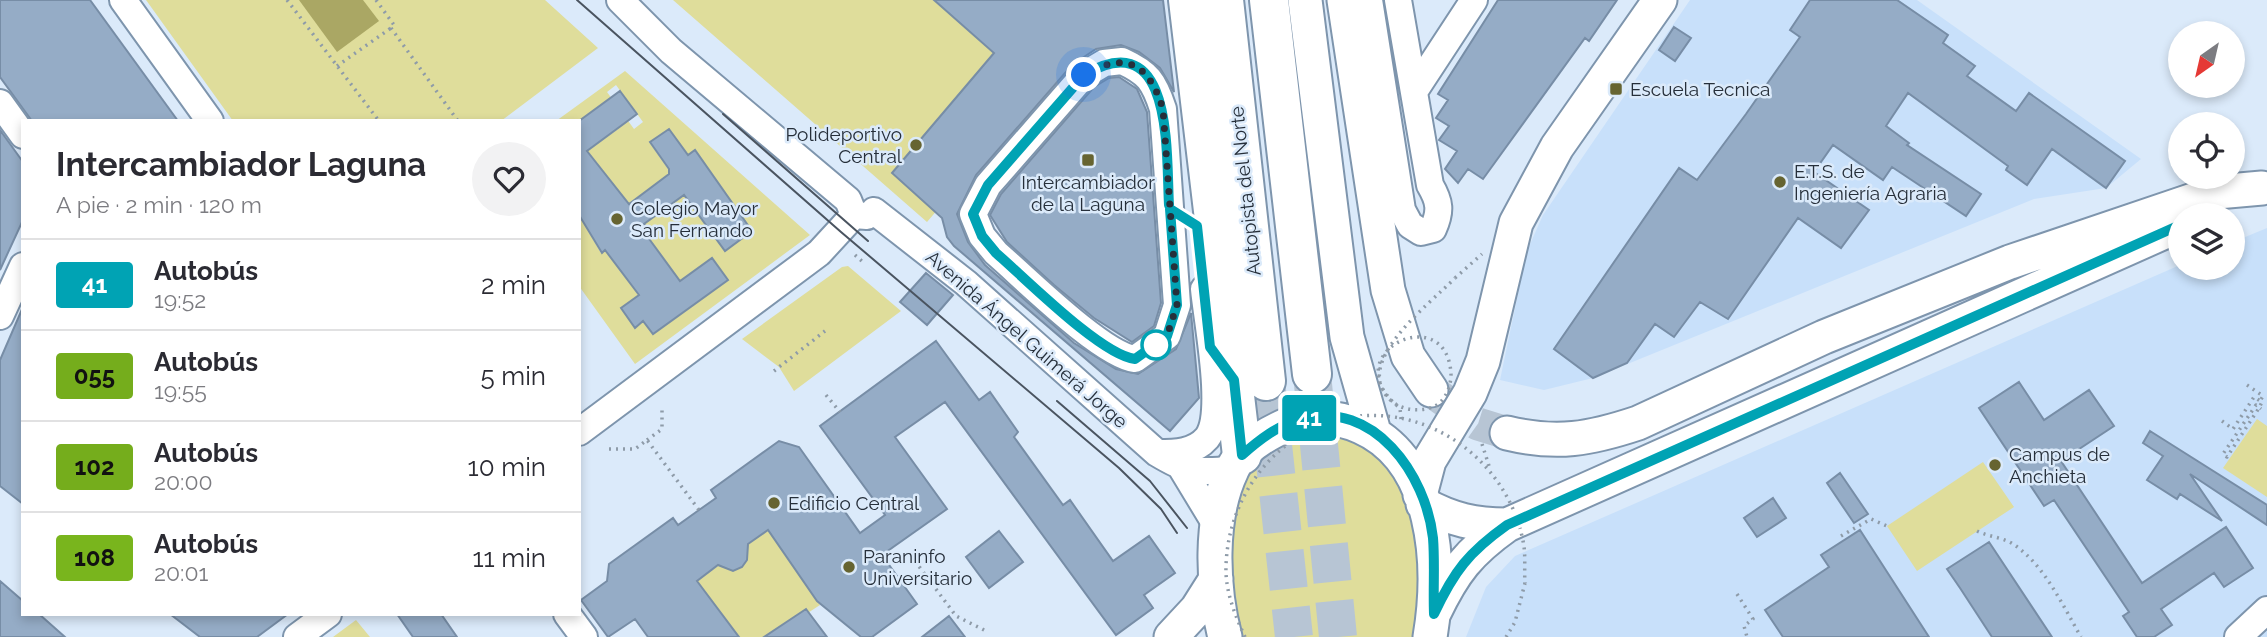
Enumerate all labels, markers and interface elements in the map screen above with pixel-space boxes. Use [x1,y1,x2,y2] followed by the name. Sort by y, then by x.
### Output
[2168,21,2245,98] north arrow
[2168,21,2245,280] map controls
[1066,57,1101,92] your location
[1630,78,1770,100] place label: Escuela Tecnica
[1608,81,1624,97] marker: Escuela Tecnica
[1225,105,1265,277] street label: Autopista del Norte
[2168,112,2245,189] button: locate
[785,123,903,167] place label: Polideportivo Central
[908,137,924,153] marker: Polideportivo Central
[472,142,546,216] button: heart
[56,145,426,184] text: Intercambiador Laguna
[1080,152,1096,168] marker: Intercambiador de la Laguna
[1794,160,1947,204] place label: E.T.S. de Ingeniería Agraria
[1021,171,1155,215] place label: Intercambiador de la Laguna
[1772,174,1788,190] marker: E.T.S. de Ingeniería Agraria
[56,191,262,218] text: A pie · 2 min · 120 m
[631,197,759,241] place label: Colegio Mayor San Fernando
[2168,203,2245,280] button: layers
[609,211,625,227] marker: Colegio Mayor San Fernando
[922,246,1132,432] street label: Avenida Ángel Guimerá Jorge
[154,256,258,286] text: Autobús
[82,270,107,299] text: 41
[481,270,546,300] text: 2 min
[154,286,206,313] text: 19:52
[1141,330,1171,360] unlabelled marker
[154,347,258,377] text: Autobús
[74,361,115,390] text: 055
[480,361,546,391] text: 5 min
[154,377,207,404] text: 19:55
[1278,395,1340,441] line badge: 41
[1296,403,1322,432] text: 41
[154,438,258,468] text: Autobús
[2009,443,2110,487] place label: Campus de Anchieta
[74,452,115,481] text: 102
[468,452,546,482] text: 10 min
[1987,457,2003,473] marker: Campus de Anchieta
[154,468,213,495] text: 20:00
[788,492,920,514] place label: Edificio Central
[766,495,782,511] marker: Edificio Central
[154,529,258,559] text: Autobús
[74,543,115,572] text: 108
[472,543,546,573] text: 11 min
[863,545,972,589] place label: Paraninfo Universitario
[154,559,208,586] text: 20:01
[841,559,857,575] marker: Paraninfo Universitario

